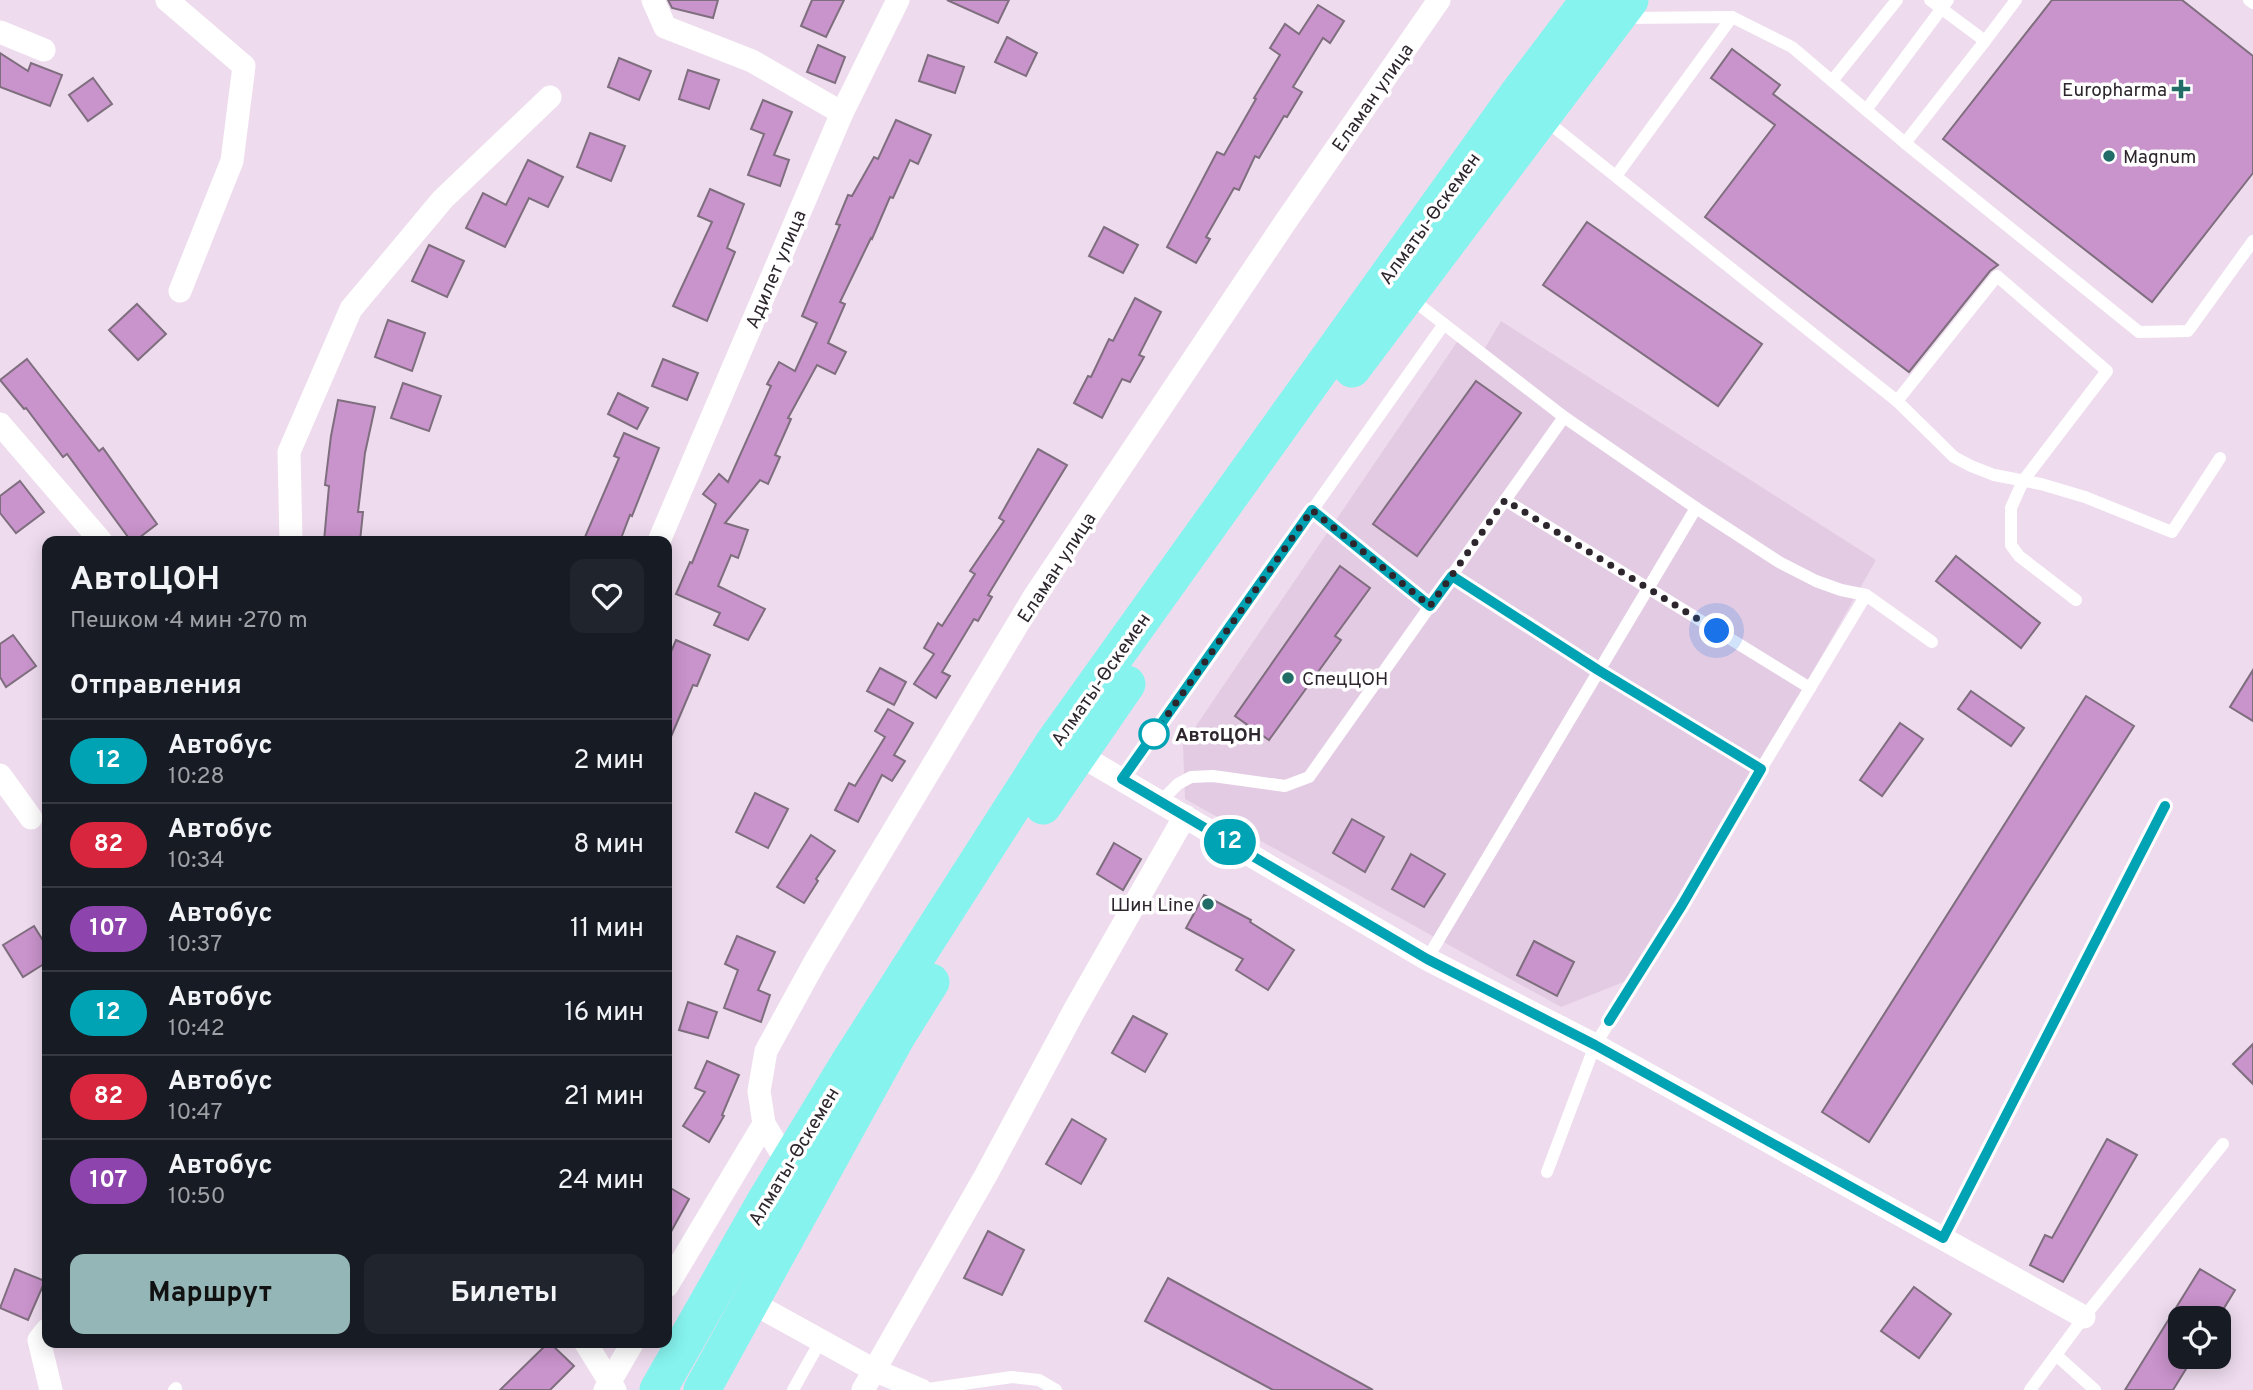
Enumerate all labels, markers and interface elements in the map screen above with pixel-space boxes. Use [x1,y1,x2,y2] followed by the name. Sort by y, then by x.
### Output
[1327,39,1420,157] street label: Еламан улица
[2062,79,2167,103] place label: Europharma
[2173,81,2189,97] marker: Europharma
[2123,146,2196,170] place label: Magnum
[1375,148,1487,290] street label: Алматы-Өскемен
[2101,148,2117,164] marker: Magnum
[741,207,813,333] street label: Адилет улица
[1013,508,1102,628] street label: Еламан улица
[570,559,644,633] button: heart
[70,560,220,602] text: АвтоЦОН
[70,607,308,636] text: Пешком · 4 мин · 270 m
[1047,609,1157,752] street label: Алматы-Өскемен
[1699,613,1734,648] your location
[1302,668,1388,692] place label: СпецЦОН
[70,670,242,703] text: Отправления
[1280,670,1296,686] marker: СпецЦОН
[1139,719,1169,749] marker: АвтоЦОН
[1175,724,1261,748] place label: АвтоЦОН
[168,730,273,763] text: Автобус
[573,745,644,778] text: 2 мин
[96,746,121,776] text: 12
[168,763,225,792] text: 10:28
[168,814,273,847] text: Автобус
[1198,819,1262,865] line badge: 12
[1218,827,1242,857] text: 12
[573,829,644,862] text: 8 мин
[94,830,123,860] text: 82
[168,847,225,876] text: 10:34
[1110,894,1194,918] place label: Шин Line
[1200,896,1216,912] marker: Шин Line
[168,898,273,931] text: Автобус
[570,913,644,946] text: 11 мин
[90,914,127,944] text: 107
[168,931,222,960] text: 10:37
[168,982,273,1015] text: Автобус
[564,997,644,1030] text: 16 мин
[96,998,121,1028] text: 12
[168,1015,225,1044] text: 10:42
[168,1066,273,1099] text: Автобус
[564,1081,644,1114] text: 21 мин
[94,1082,123,1112] text: 82
[744,1083,846,1231] street label: Алматы-Өскемен
[168,1099,223,1128] text: 10:47
[168,1150,273,1183] text: Автобус
[558,1165,644,1198] text: 24 мин
[90,1166,127,1196] text: 107
[168,1183,226,1212] text: 10:50
[70,1254,350,1334] button: Маршрут
[364,1254,644,1334] button: Билеты
[2168,1306,2231,1369] map controls
[2168,1306,2231,1369] button: locate

